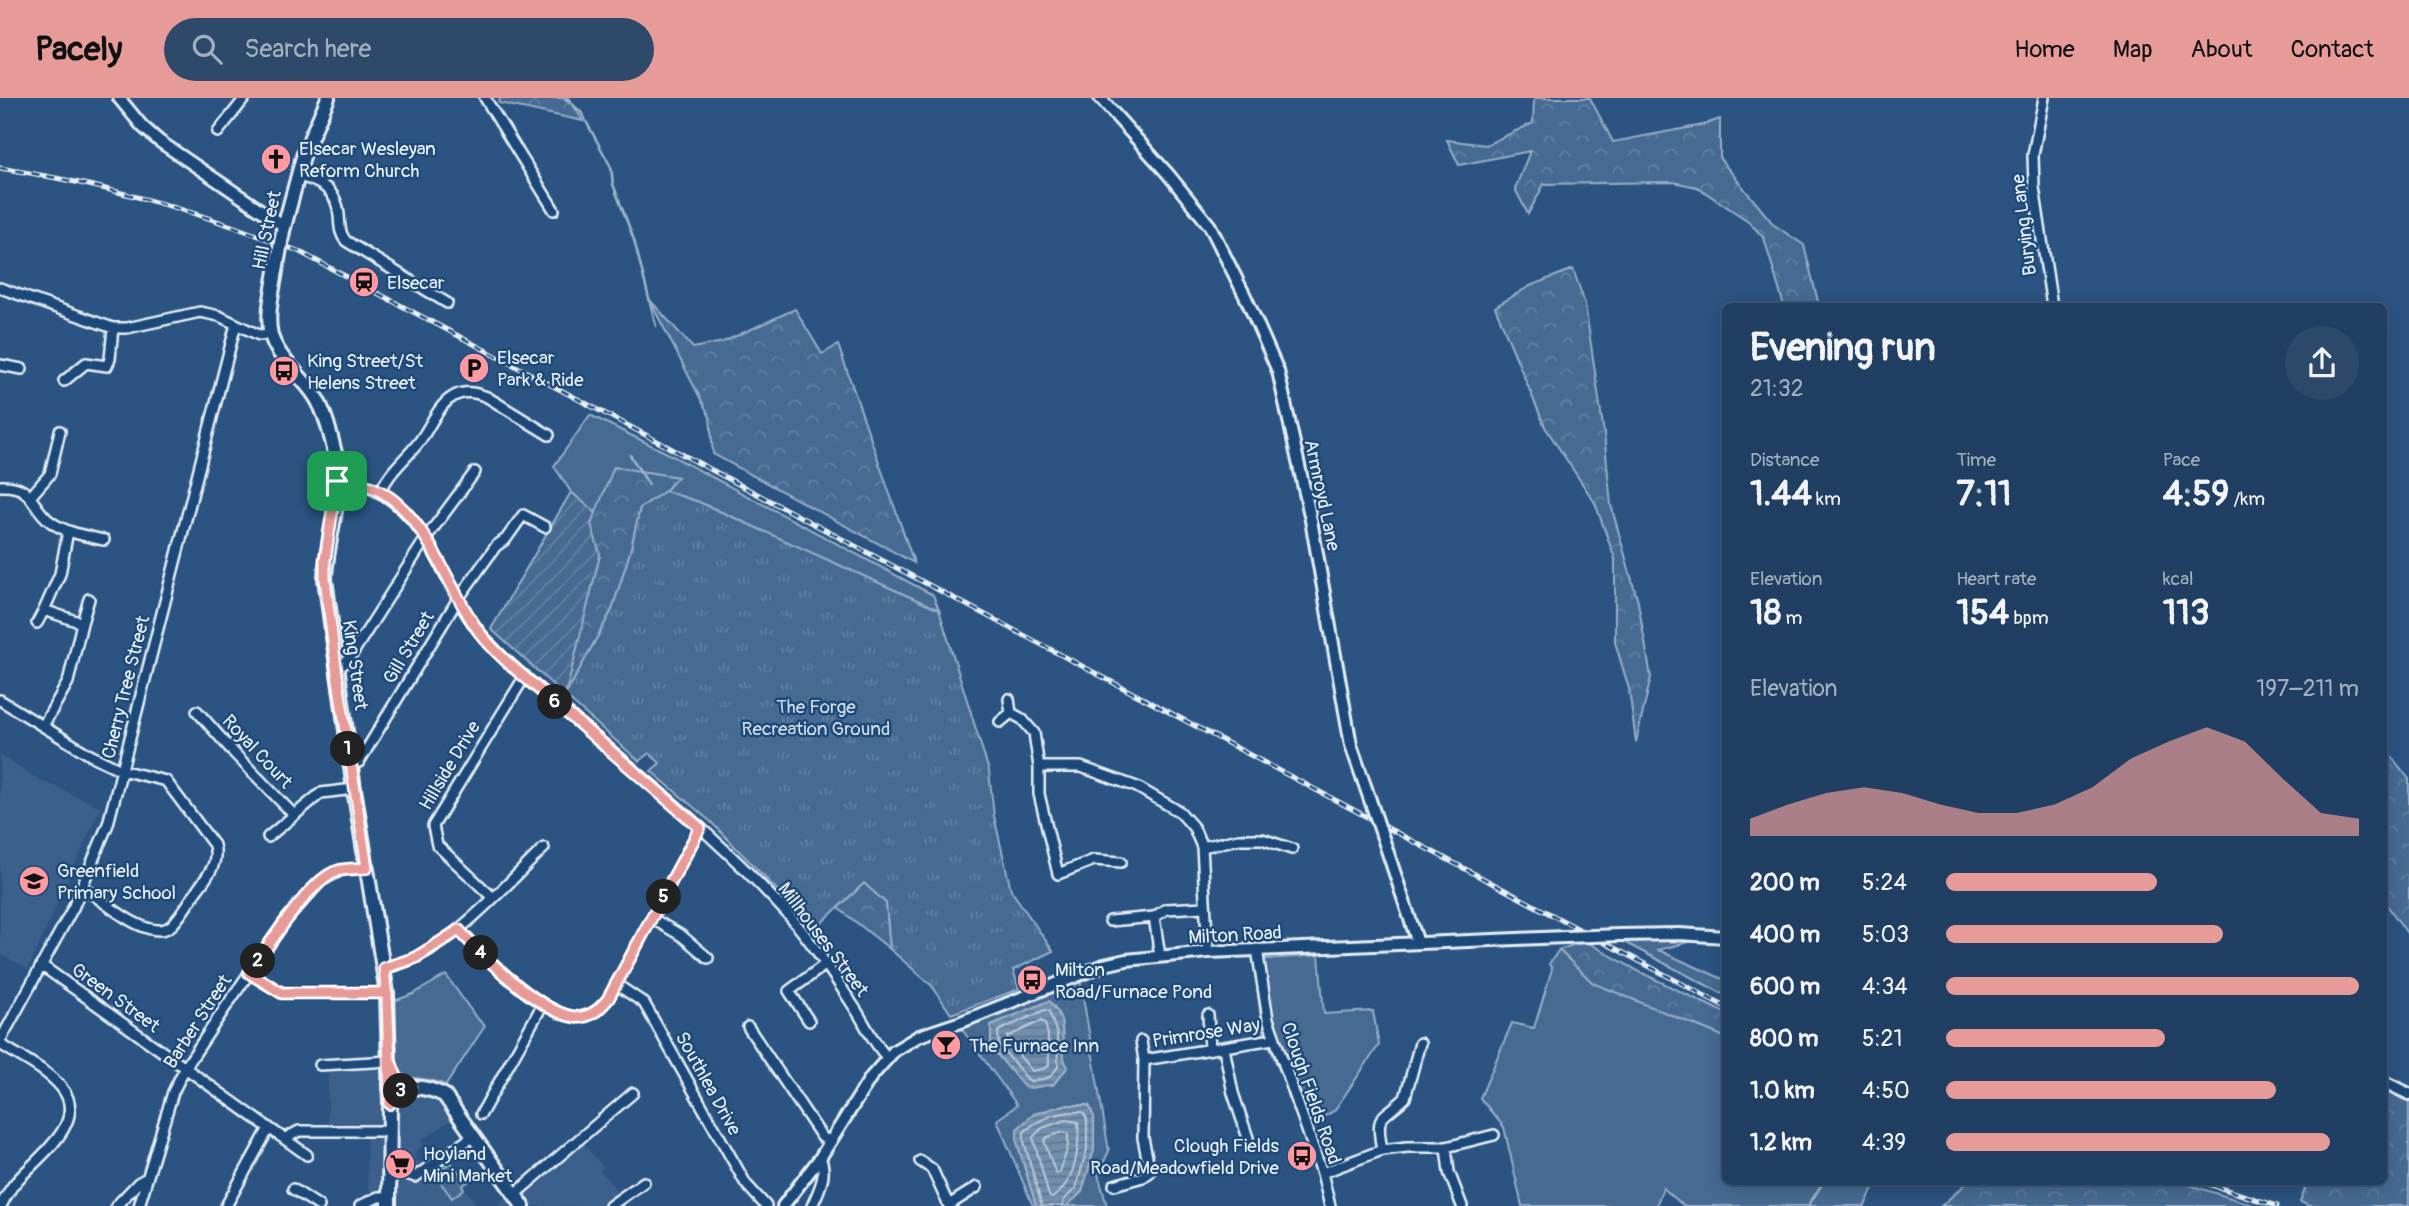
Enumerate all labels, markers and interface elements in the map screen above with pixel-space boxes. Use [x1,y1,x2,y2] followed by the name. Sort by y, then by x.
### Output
[164,18,654,81] search box
[35,29,122,70] text: Pacely
[188,30,226,68] icon: search
[244,33,371,65] text: Search here
[2014,35,2075,64] text: Home
[2113,35,2153,64] text: Map
[2191,35,2253,64] text: About
[2291,35,2374,64] text: Contact
[299,137,436,183] place label: Elsecar Wesleyan Reform Church
[259,142,293,176] church icon: Elsecar Wesleyan Reform Church
[2006,172,2042,277] street label: Burying Lane
[247,188,287,272] street label: Hill Street
[347,265,381,299] station icon: Elsecar
[387,271,445,295] place label: Elsecar
[1750,324,1936,372] text: Evening run
[2285,326,2359,400] button: share
[497,346,584,392] place label: Elsecar Park & Ride
[307,349,424,395] place label: King Street/St Helens Street
[457,351,491,385] parking icon: Elsecar Park & Ride
[267,354,301,388] bus stop icon: King Street/St Helens Street
[1750,374,1804,403] text: 21:32
[1299,437,1346,554] street label: Armroyd Lane
[1750,448,1819,472] text: Distance
[1956,448,1996,472] text: Time
[2163,448,2200,472] text: Pace
[307,451,367,511] pin
[318,462,356,500] icon: arrive
[1750,472,1812,516] text: 1.44
[1956,472,2012,516] text: 7:11
[2163,472,2229,516] text: 4:59
[1812,487,1841,511] text: km
[2229,487,2265,511] text: /km
[1750,567,1822,591] text: Elevation
[1956,567,2036,591] text: Heart rate
[2163,567,2194,591] text: kcal
[1750,591,1781,635] text: 18
[1956,591,2009,635] text: 154
[2163,591,2210,635] text: 113
[378,606,440,688] street label: Gill Street
[1781,606,1802,630] text: m
[2009,606,2049,630] text: bpm
[97,613,155,761] street label: Cherry Tree Street
[337,619,373,712] street label: King Street
[1750,674,1838,703] text: Elevation
[2256,674,2359,703] text: 197–211 m
[538,684,572,720] pin: 6
[549,689,560,713] text: 6
[742,695,890,741] park label: The Forge Recreation Ground
[217,710,298,794] street label: Royal Court
[414,716,486,815] street label: Hillside Drive
[330,732,366,766] pin: 1
[344,736,351,760] text: 1
[57,859,176,905] place label: Greenfield Primary School
[17,864,51,898] school or university icon: Greenfield Primary School
[1750,868,1820,897] text: 200 m
[1862,868,1907,897] text: 5:24
[772,878,874,1002] street label: Millhouses Street
[646,880,682,914] pin: 5
[658,884,669,908] text: 5
[1750,920,1820,949] text: 400 m
[1862,920,1909,949] text: 5:03
[1188,921,1282,949] street label: Milton Road
[463,936,498,970] pin: 4
[475,940,486,964] text: 4
[240,944,276,978] pin: 2
[252,948,263,972] text: 2
[66,958,165,1038] street label: Green Street
[1055,958,1212,1004] place label: Milton Road/Furnace Pond
[1015,963,1049,997] bus stop icon: Milton Road/Furnace Pond
[158,970,237,1073] street label: Barber Street
[1750,972,1820,1001] text: 600 m
[1862,972,1908,1001] text: 4:34
[1151,1013,1262,1053] street label: Primrose Way
[1275,1019,1347,1168] street label: Clough Fields Road
[1750,1024,1818,1053] text: 800 m
[1862,1024,1902,1053] text: 5:21
[670,1027,747,1140] street label: Southlea Drive
[929,1028,963,1062] bar icon: The Furnace Inn
[969,1034,1099,1058] place label: The Furnace Inn
[384,1074,418,1108] pin: 3
[1750,1076,1815,1105] text: 1.0 km
[1862,1076,1910,1105] text: 4:50
[395,1078,406,1102] text: 3
[1750,1128,1812,1157] text: 1.2 km
[1862,1128,1906,1157] text: 4:39
[1090,1134,1280,1180] place label: Clough Fields Road/Meadowfield Drive
[1285,1139,1319,1173] bus stop icon: Clough Fields Road/Meadowfield Drive
[423,1142,513,1188] place label: Hoyland Mini Market
[383,1147,417,1181] supermarket icon: Hoyland Mini Market

